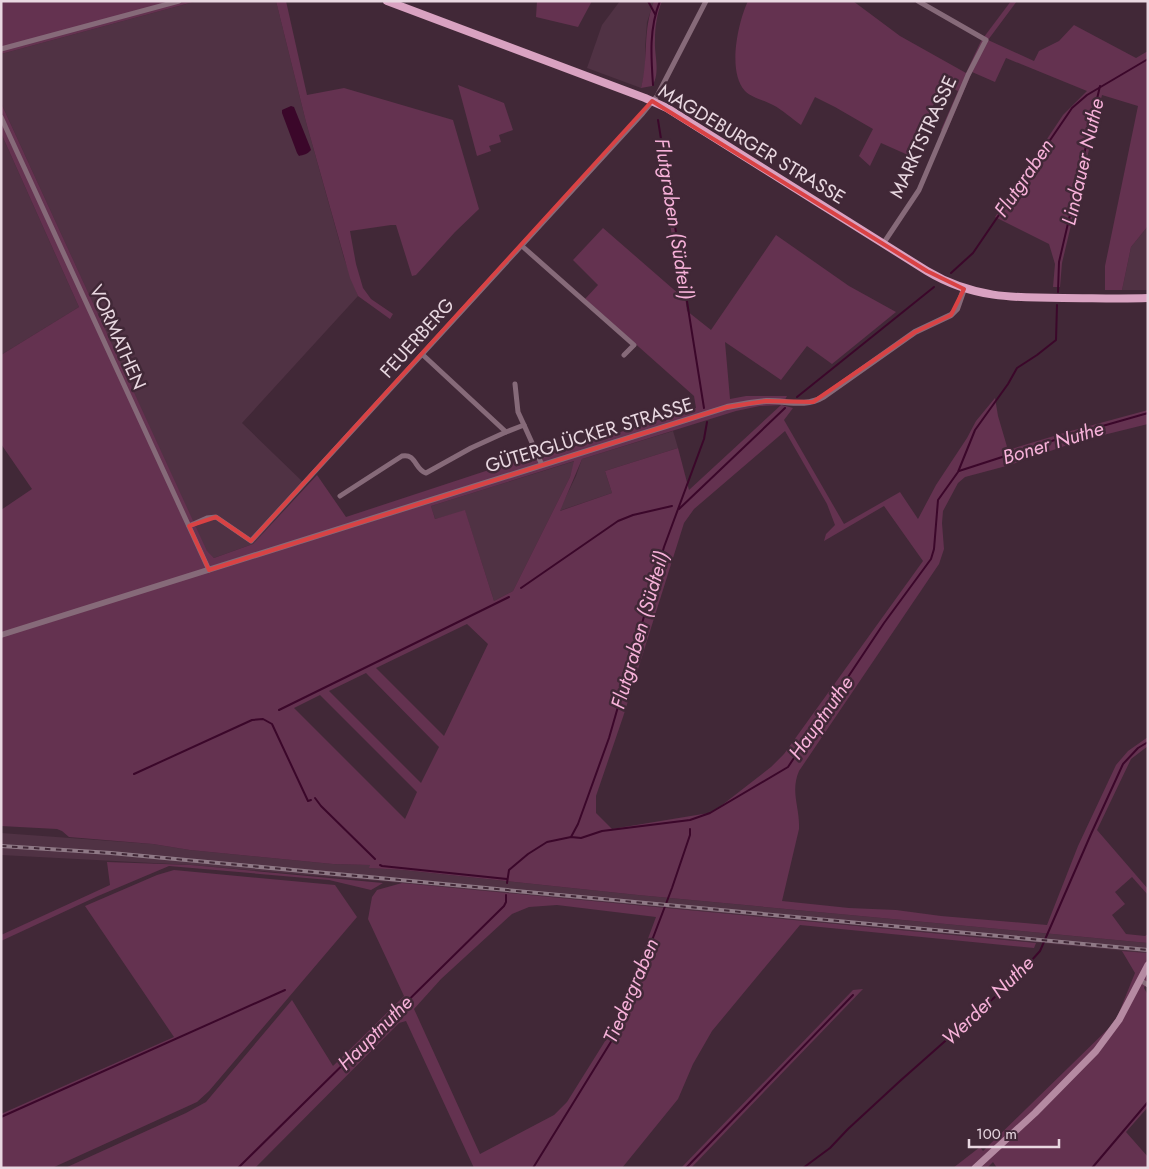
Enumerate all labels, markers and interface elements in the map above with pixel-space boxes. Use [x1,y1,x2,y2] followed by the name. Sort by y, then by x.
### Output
[883,71,963,203] street label: MARKTSTRASSE
[653,77,851,211] street label: MAGDEBURGER STRASSE
[1054,96,1112,228] water label: Lindauer Nuthe
[987,133,1061,223] water label: Flutgraben
[647,136,701,302] water label: Flutgraben (Südteil)
[83,280,153,394] street label: VORMATHEN
[374,292,460,384] street label: FEUERBERG
[482,391,696,479] street label: GÜTERGLÜCKER STRASSE
[999,414,1107,472] water label: Boner Nuthe
[604,548,676,712] water label: Flutgraben (Südteil)
[782,670,860,766] water label: Hauptnuthe
[596,934,666,1048] water label: Tiedergraben
[935,950,1041,1052] water label: Werder Nuthe
[331,989,419,1077] water label: Hauptnuthe
[969,1116,1059,1148] scale bar
[976,1123,1017,1145] text: 100 m

